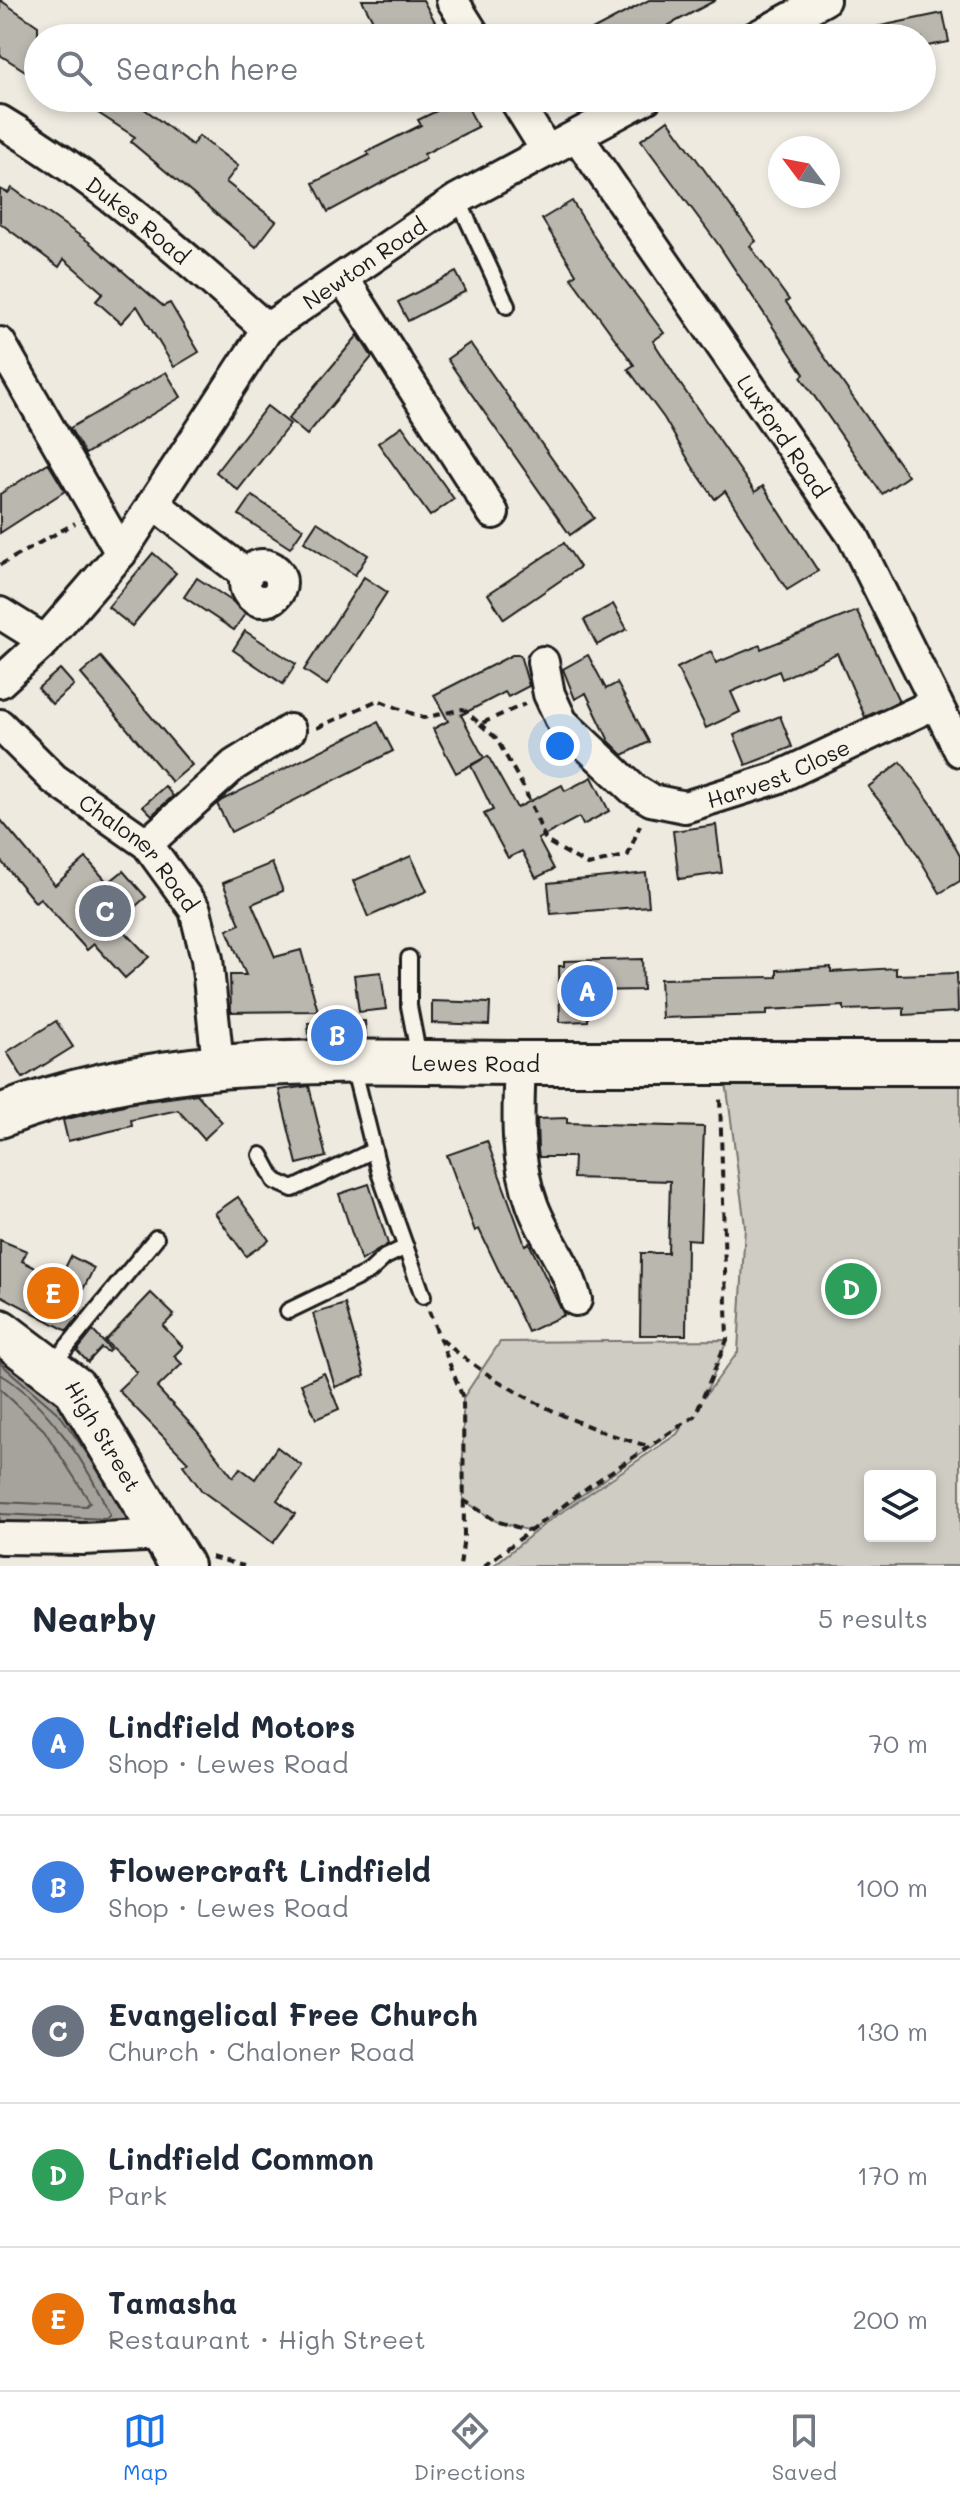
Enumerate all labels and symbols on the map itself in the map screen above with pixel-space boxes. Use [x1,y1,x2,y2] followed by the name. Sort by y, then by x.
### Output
[768,136,840,208] north arrow
[81,169,196,270] street label: Dukes Road
[297,210,432,315] street label: Newton Road
[731,368,836,503] street label: Luxford Road
[540,726,580,766] your location
[703,731,854,814] street label: Harvest Close
[70,789,200,921] street label: Chaloner Road
[79,881,131,941] pin: C
[561,961,613,1021] pin: A
[311,1005,363,1065] pin: B
[411,1047,540,1078] street label: Lewes Road
[825,1259,877,1319] pin: D
[27,1263,79,1323] pin: E
[59,1375,148,1497] street label: High Street

